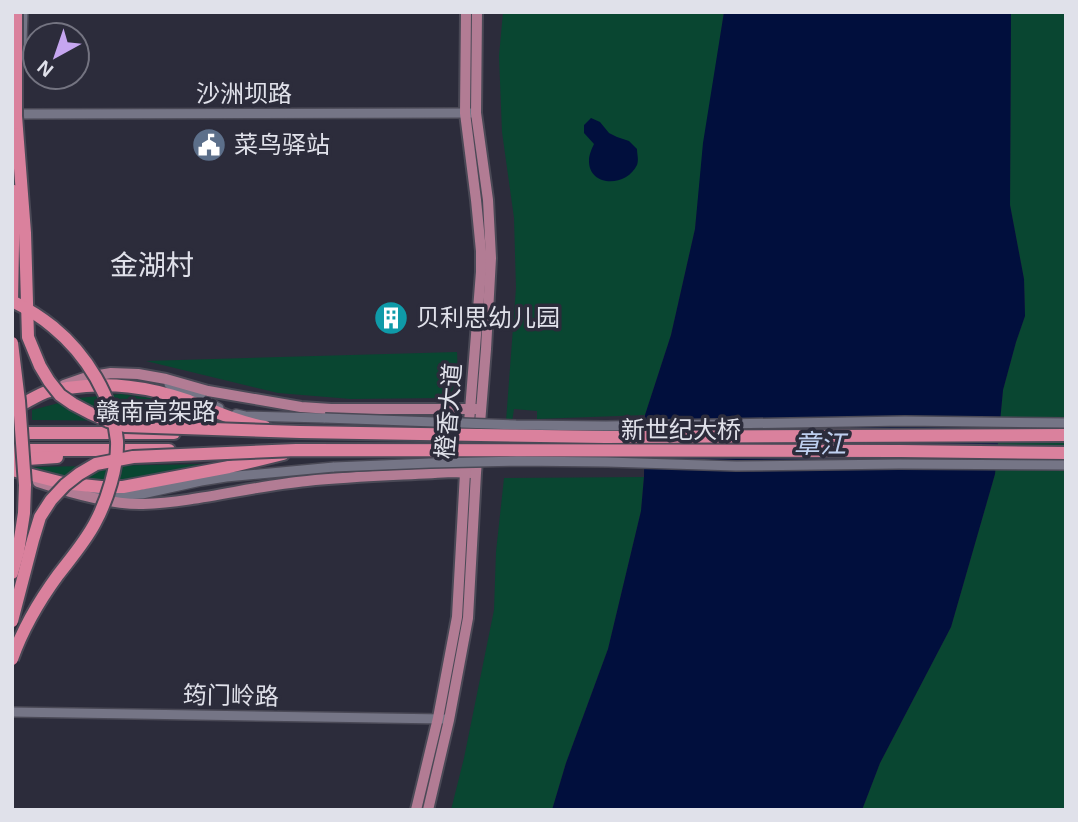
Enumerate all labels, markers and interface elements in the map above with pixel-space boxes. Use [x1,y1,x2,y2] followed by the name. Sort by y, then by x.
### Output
[21,21,91,91] north arrow
[33,56,57,81] text: N
[196,80,292,107] street label: 沙洲坝路
[190,126,228,164] public building icon: 菜鸟驿站
[234,131,330,158] place label: 菜鸟驿站
[110,250,194,281] district label: 金湖村
[372,299,410,337] building icon: 贝利思幼儿园
[416,304,560,331] place label: 贝利思幼儿园
[431,362,466,460] street label: 橙香大道
[96,398,216,425] street label: 赣南高架路
[621,416,741,443] street label: 新世纪大桥
[794,429,849,459] water label: 章江
[183,681,279,710] street label: 筠门岭路

